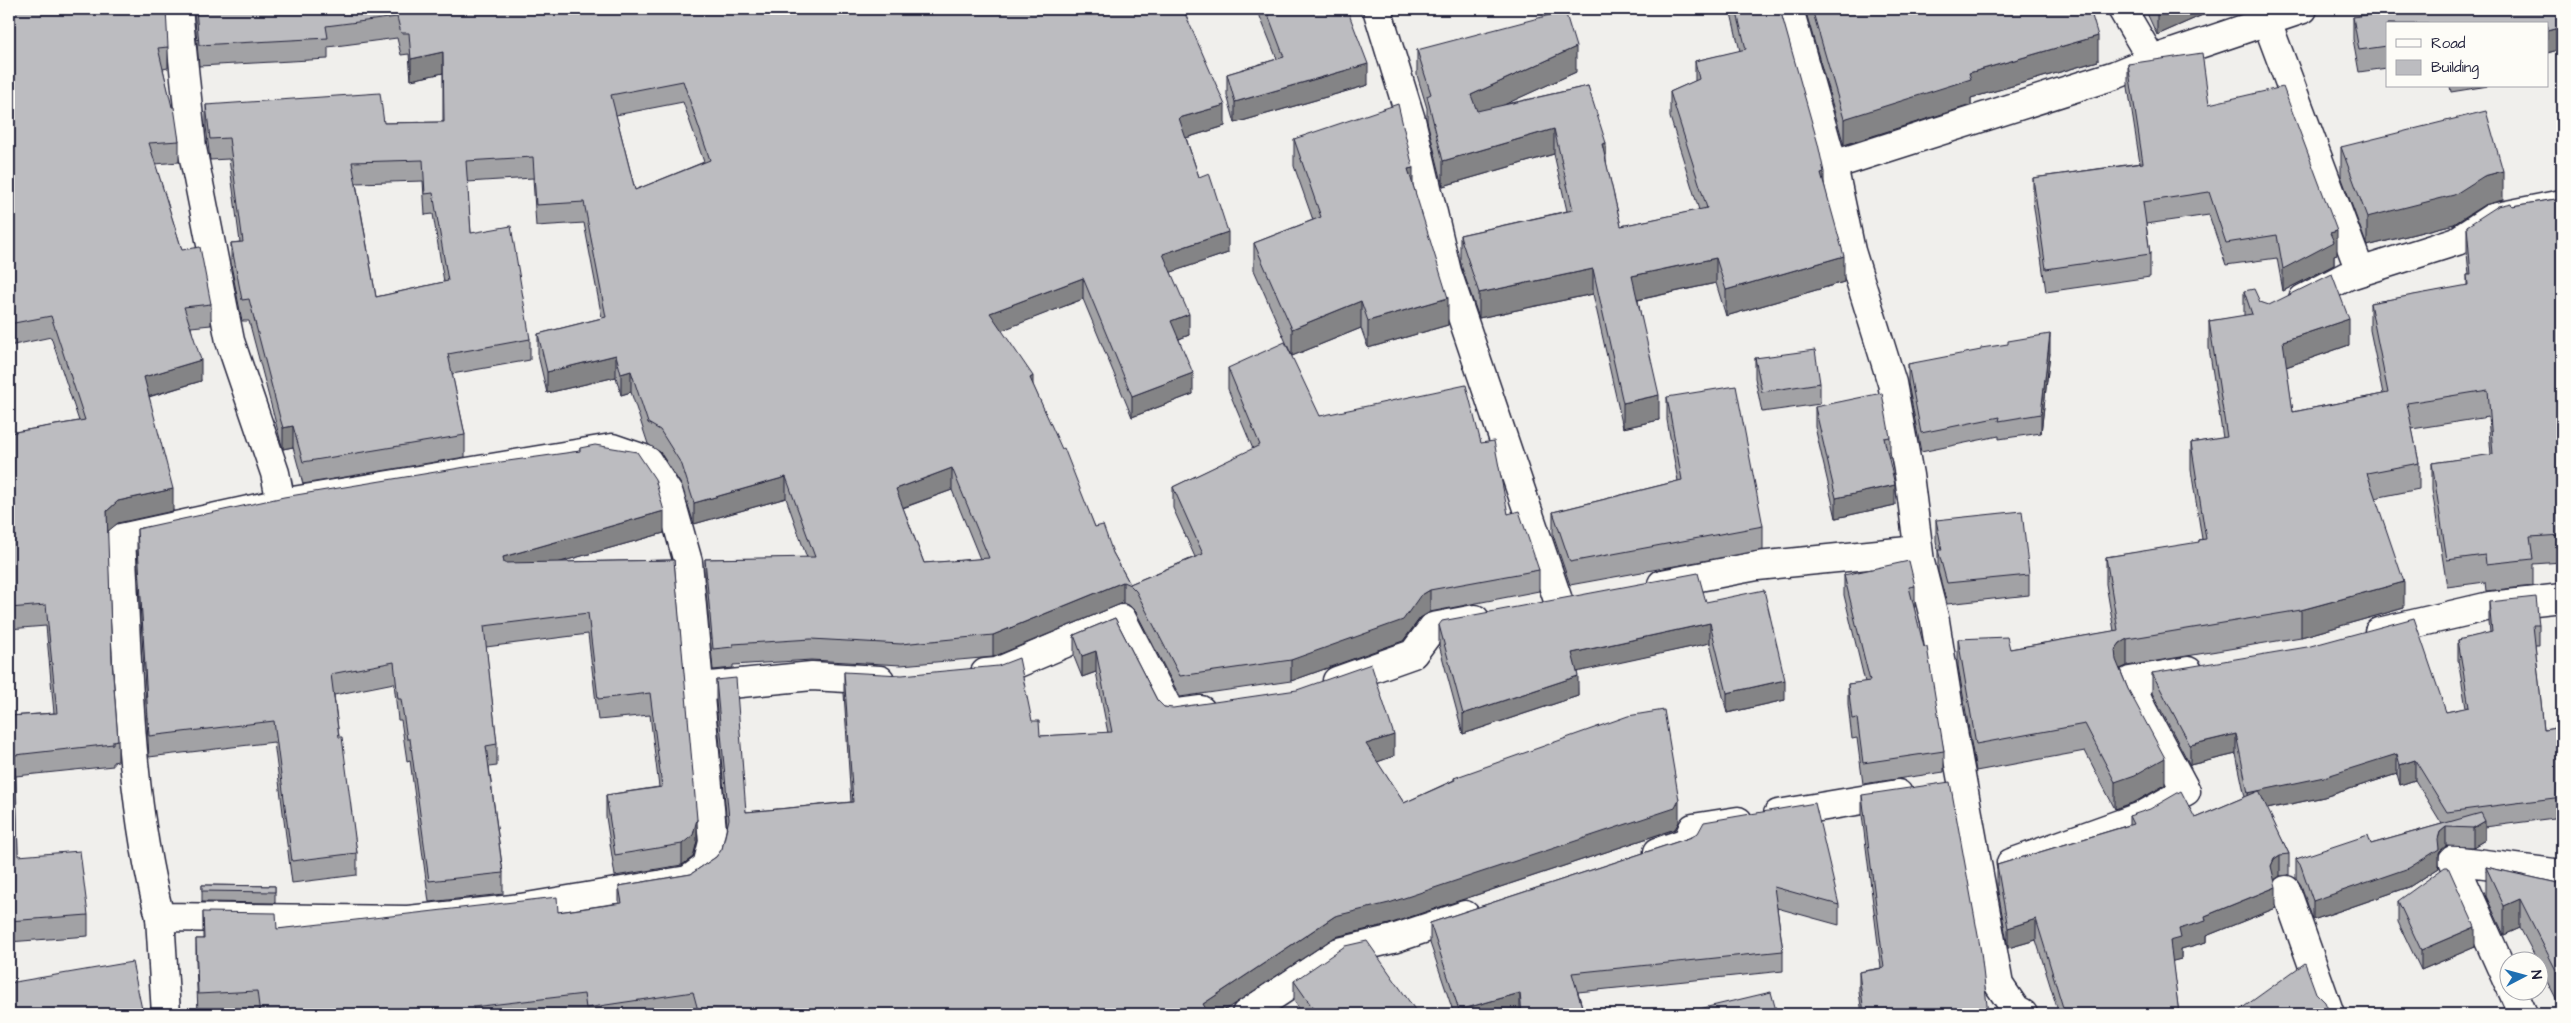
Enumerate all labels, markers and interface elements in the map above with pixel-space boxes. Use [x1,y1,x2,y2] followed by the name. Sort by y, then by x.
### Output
[2386,22,2548,88] legend
[2431,33,2466,54] text: Road
[2431,57,2479,79] text: Building
[2498,950,2548,1000] north arrow
[2526,969,2546,980] text: N

